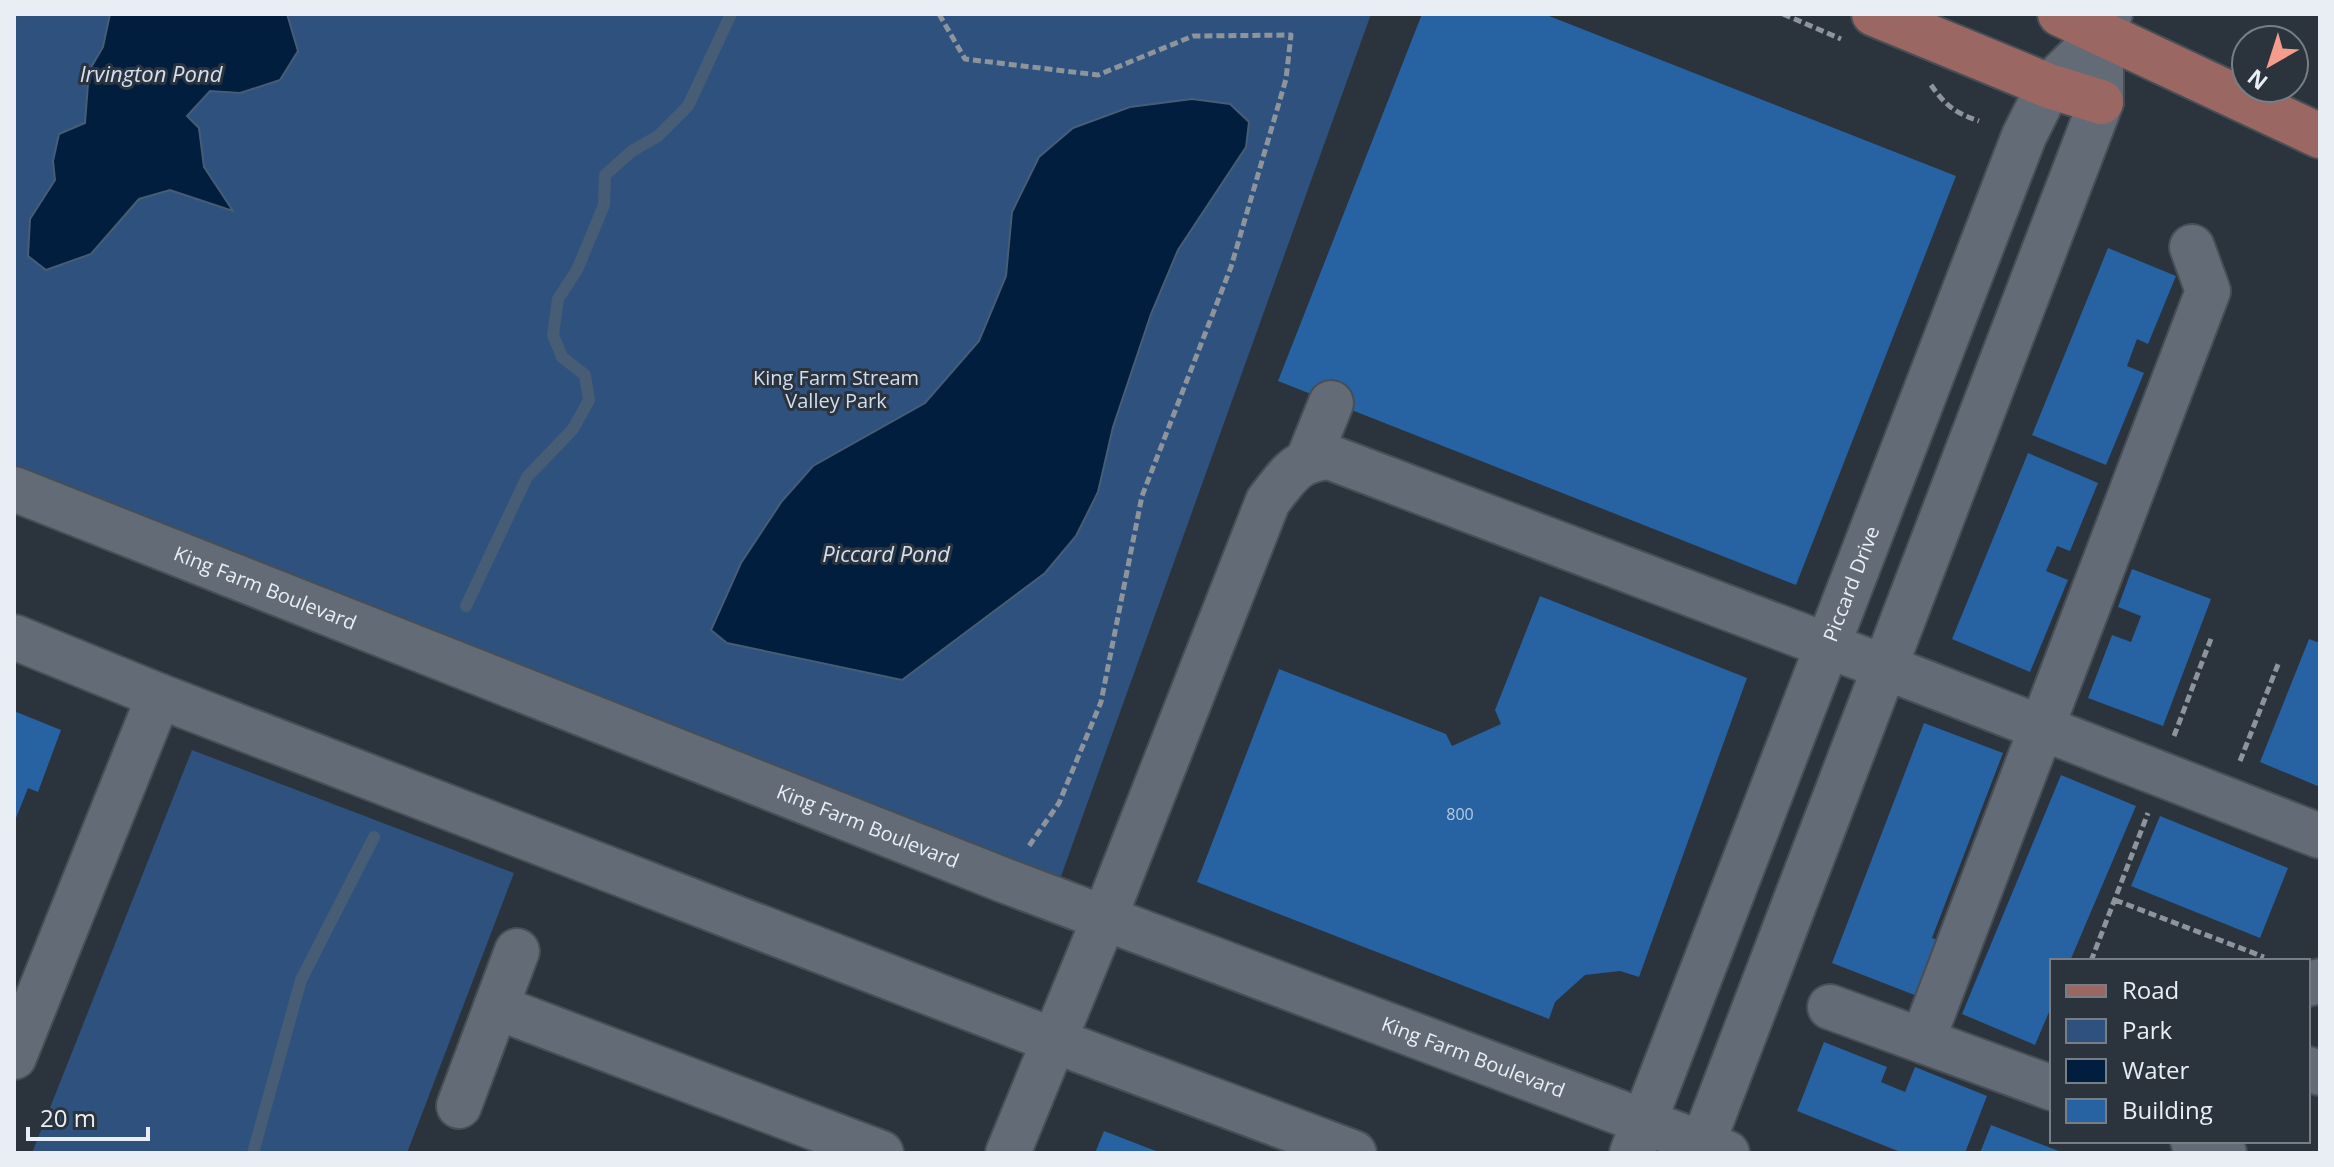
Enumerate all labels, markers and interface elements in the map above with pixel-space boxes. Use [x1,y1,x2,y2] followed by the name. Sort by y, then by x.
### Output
[2230,24,2310,104] north arrow
[80,58,224,88] water label: Irvington Pond
[2240,63,2273,98] text: N
[753,364,919,414] park label: King Farm Stream Valley Park
[1816,522,1885,645] street label: Piccard Drive
[822,538,951,568] water label: Piccard Pond
[170,540,360,636] street label: King Farm Boulevard
[773,778,963,874] street label: King Farm Boulevard
[1446,803,1474,825] house number: 800
[2050,959,2310,1143] legend
[2122,973,2179,1006] text: Road
[1378,1010,1569,1104] street label: King Farm Boulevard
[2122,1013,2173,1046] text: Park
[2122,1053,2190,1086] text: Water
[28,1091,148,1141] scale bar
[2122,1093,2213,1126] text: Building
[40,1101,96,1134] text: 20 m

